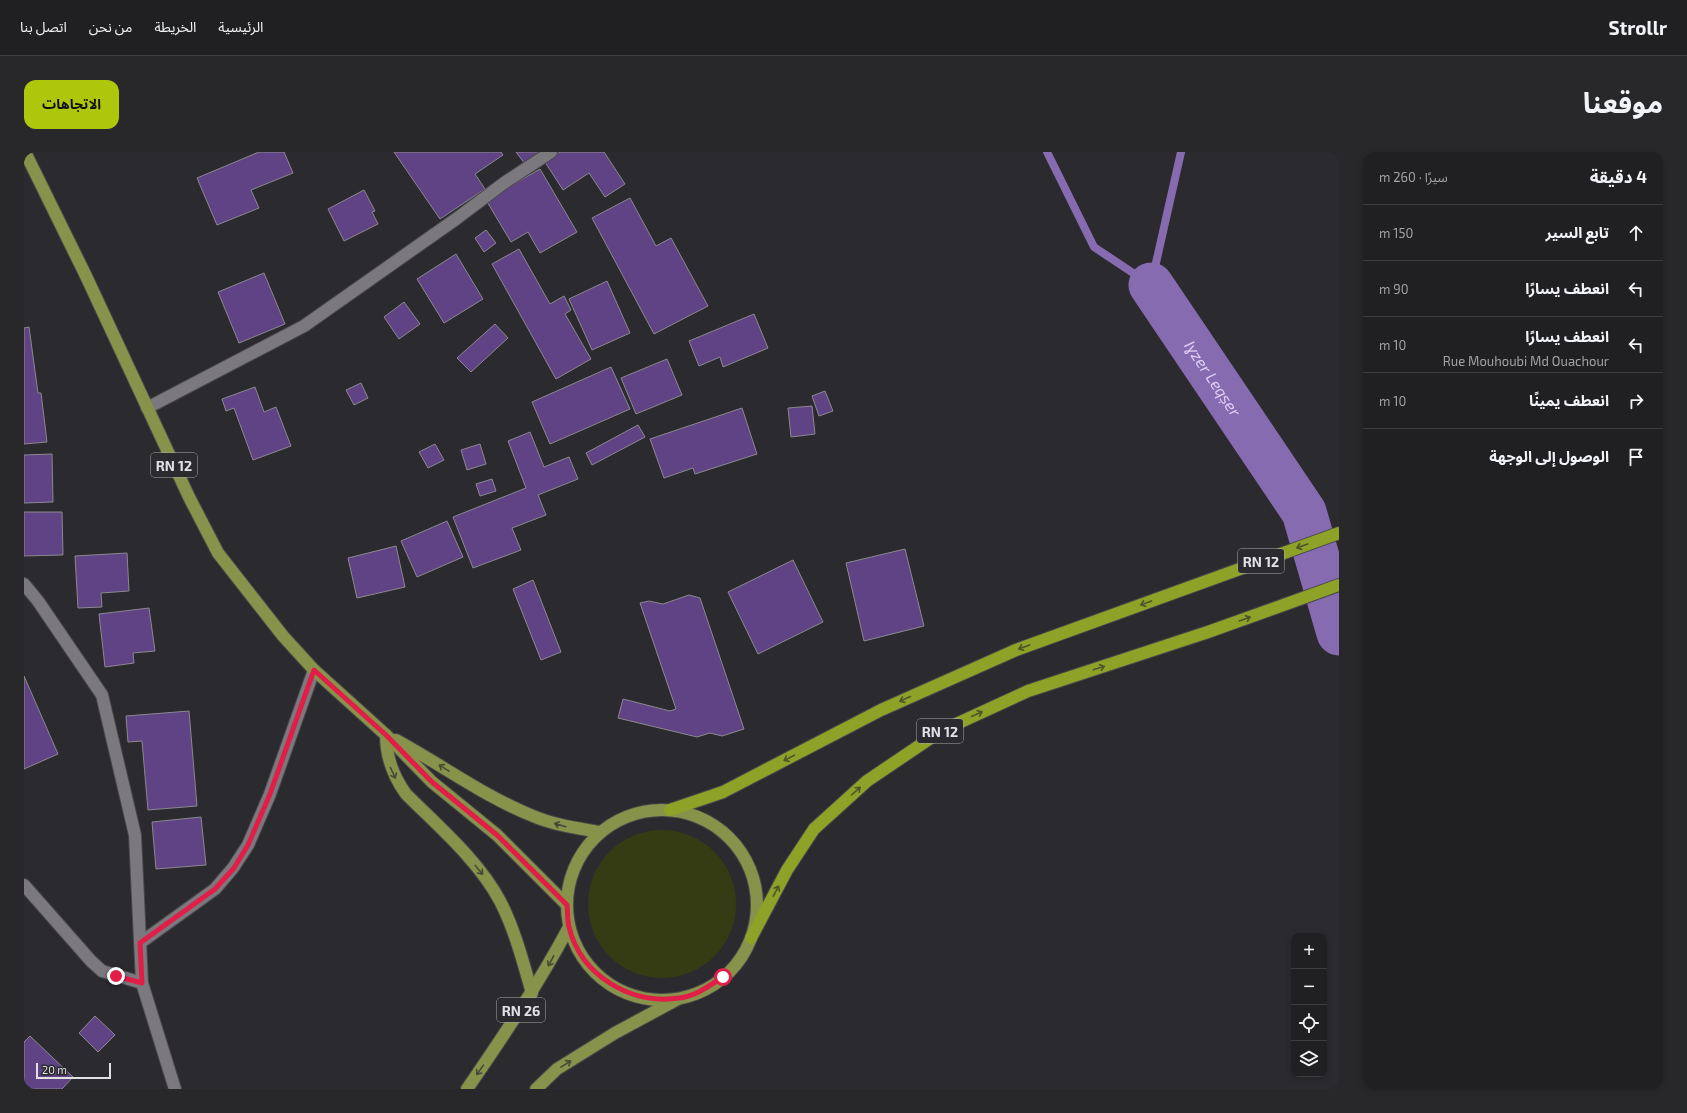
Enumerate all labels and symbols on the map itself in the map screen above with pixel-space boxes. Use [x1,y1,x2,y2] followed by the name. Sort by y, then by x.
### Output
[1181,336,1246,420] water label: Iɣzer Leqṣer
[151,453,197,477] road number: RN 12
[1297,543,1309,551] one-way arrow
[1238,549,1284,573] road number: RN 12
[1141,599,1153,607] one-way arrow
[1238,615,1251,622] one-way arrow
[1018,643,1030,651] one-way arrow
[1092,664,1105,671] one-way arrow
[900,696,912,703] one-way arrow
[971,710,983,717] one-way arrow
[917,719,963,743] road number: RN 12
[783,755,795,762] one-way arrow
[438,763,450,771] one-way arrow
[390,767,397,779] one-way arrow
[851,786,861,795] one-way arrow
[554,821,567,828] one-way arrow
[474,865,483,875] one-way arrow
[772,885,780,897] one-way arrow
[546,955,554,967] one-way arrow
[107,967,125,985] route end
[714,968,732,986] route start
[497,998,545,1022] road number: RN 26
[560,1059,572,1067] one-way arrow
[36,1061,111,1080] scale bar
[476,1064,484,1075] one-way arrow

